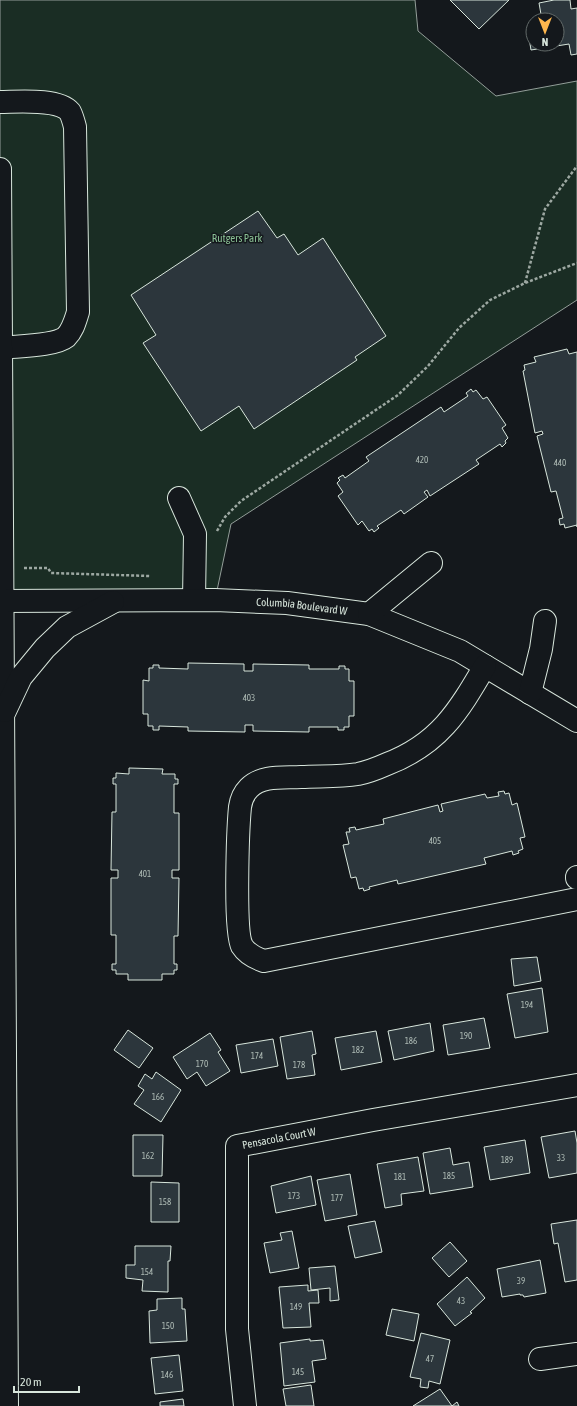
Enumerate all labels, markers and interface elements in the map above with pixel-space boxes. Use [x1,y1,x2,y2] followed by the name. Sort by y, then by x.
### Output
[525,12,565,52] north arrow
[542,36,548,48] text: N
[212,232,262,244] park label: Rutgers Park
[416,455,428,465] house number: 420
[554,458,566,468] house number: 440
[256,596,348,617] street label: Columbia Boulevard W
[243,693,255,703] house number: 403
[429,836,441,846] house number: 405
[139,869,151,879] house number: 401
[521,1000,533,1010] house number: 194
[460,1031,472,1041] house number: 190
[405,1036,417,1046] house number: 186
[352,1045,364,1055] house number: 182
[251,1051,263,1061] house number: 174
[196,1059,208,1069] house number: 170
[293,1060,305,1070] house number: 178
[152,1092,164,1102] house number: 166
[241,1125,317,1151] street label: Pensacola Court W
[142,1151,154,1161] house number: 162
[557,1153,565,1163] house number: 33
[501,1155,513,1165] house number: 189
[443,1171,455,1181] house number: 185
[394,1172,406,1182] house number: 181
[288,1191,300,1201] house number: 173
[331,1193,343,1203] house number: 177
[159,1197,171,1207] house number: 158
[141,1267,153,1277] house number: 154
[517,1276,525,1286] house number: 39
[457,1296,465,1306] house number: 43
[290,1302,302,1312] house number: 149
[162,1321,174,1331] house number: 150
[426,1354,434,1364] house number: 47
[292,1367,304,1377] house number: 145
[14,1368,79,1394] scale bar
[161,1370,173,1380] house number: 146
[20,1375,42,1389] text: 20 m

